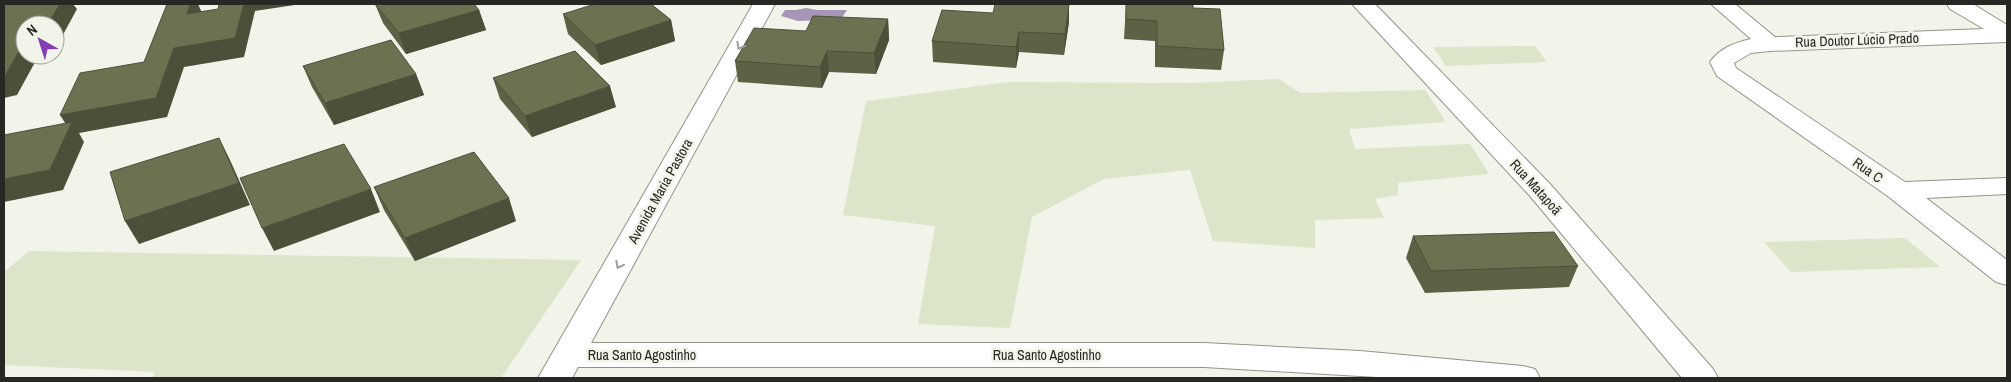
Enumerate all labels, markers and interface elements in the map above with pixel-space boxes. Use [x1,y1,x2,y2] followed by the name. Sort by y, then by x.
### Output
[15,15,65,65] north arrow
[23,20,41,40] text: N
[1795,29,1919,51] street label: Rua Doutor Lúcio Prado
[736,41,746,50] one-way arrow
[623,135,697,248] street label: Avenida Maria Pastora
[1850,153,1886,187] street label: Rua C
[1506,155,1566,219] street label: Rua Matapoã
[615,260,625,269] one-way arrow
[588,346,696,364] street label: Rua Santo Agostinho
[993,346,1101,364] street label: Rua Santo Agostinho

